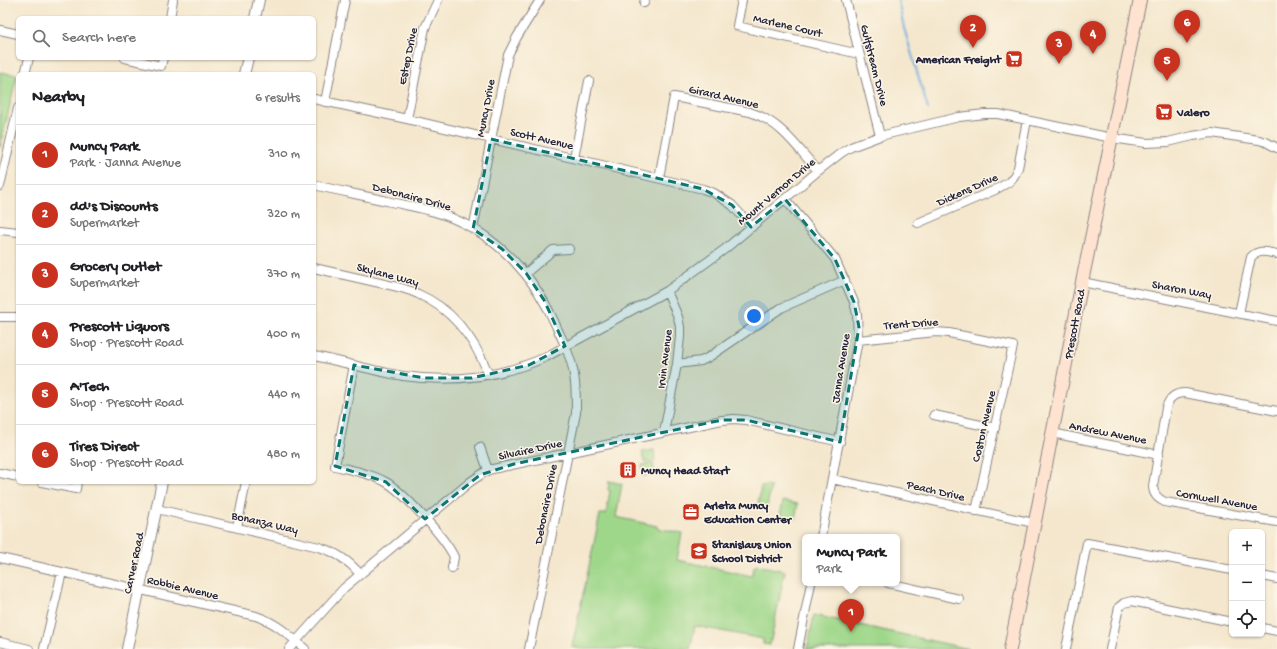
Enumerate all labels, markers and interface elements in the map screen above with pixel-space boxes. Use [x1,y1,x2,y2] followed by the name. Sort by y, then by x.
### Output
[1174,10,1200,43] pin: 6
[752,12,824,42] street label: Marlene Court
[960,15,986,48] pin: 2
[16,16,316,60] search box
[1080,21,1106,54] pin: 4
[856,23,890,108] street label: Gulfstream Drive
[396,26,422,86] street label: Estep Drive
[30,27,52,49] icon: search
[62,29,136,47] text: Search here
[1046,31,1072,64] pin: 3
[1154,48,1180,81] pin: 5
[1004,49,1024,69] supermarket icon: American Freight
[915,54,1002,68] place label: American Freight
[474,77,500,138] street label: Muncy Drive
[687,83,761,113] street label: Girard Avenue
[32,88,85,108] text: Nearby
[255,91,300,106] text: 6 results
[1154,102,1174,122] supermarket icon: Valero
[1176,107,1210,121] place label: Valero
[508,126,575,154] street label: Scott Avenue
[70,138,139,156] text: Muncy Park
[42,147,48,162] text: 1
[268,147,300,162] text: 310 m
[735,155,820,229] street label: Mount Vernon Drive
[70,156,181,171] text: Park · Janna Avenue
[934,171,1001,211] street label: Dickens Drive
[370,180,453,215] street label: Debonaire Drive
[70,198,158,216] text: dd's Discounts
[42,207,48,222] text: 2
[267,207,300,222] text: 320 m
[70,216,139,231] text: Supermarket
[70,258,161,276] text: Grocery Outlet
[355,261,420,291] street label: Skylane Way
[42,267,48,282] text: 3
[267,267,300,282] text: 370 m
[70,276,139,291] text: Supermarket
[1151,278,1213,304] street label: Sharon Way
[1062,287,1090,361] street label: Prescott Road
[744,306,764,326] your location
[882,316,940,334] street label: Trent Drive
[70,318,169,336] text: Prescott Liquors
[42,327,48,342] text: 4
[267,327,300,342] text: 400 m
[655,328,677,390] street label: Irvin Avenue
[830,332,854,404] street label: Janna Avenue
[70,336,183,351] text: Shop · Prescott Road
[70,378,109,396] text: A'Tech
[42,387,48,402] text: 5
[268,387,300,402] text: 440 m
[970,389,1000,464] street label: Coston Avenue
[70,396,183,411] text: Shop · Prescott Road
[1068,420,1148,448] street label: Andrew Avenue
[497,437,564,465] street label: Silvaire Drive
[70,438,138,456] text: Tires Direct
[42,447,48,462] text: 6
[267,447,300,462] text: 480 m
[70,456,183,471] text: Shop · Prescott Road
[618,460,638,480] building icon: Muncy Head Start
[532,463,562,546] street label: Debonaire Drive
[641,465,730,479] place label: Muncy Head Start
[904,478,967,506] street label: Peach Drive
[1175,487,1259,515] street label: Cornwell Avenue
[703,500,793,528] place label: Arleta Muncy Education Center
[681,502,701,522] office icon: Arleta Muncy Education Center
[229,509,299,538] street label: Bonanza Way
[1229,529,1265,637] map controls
[1229,529,1265,565] button: +
[122,531,148,595] street label: Carver Road
[802,534,900,586] popup
[712,539,792,567] place label: Stanislaus Union School District
[689,541,709,561] school or university icon: Stanislaus Union School District
[816,544,886,562] text: Muncy Park
[816,562,841,577] text: Park
[1229,565,1265,601] button: −
[145,574,220,604] street label: Robbie Avenue
[838,599,864,632] pin: 1
[1229,601,1265,637] button: locate

